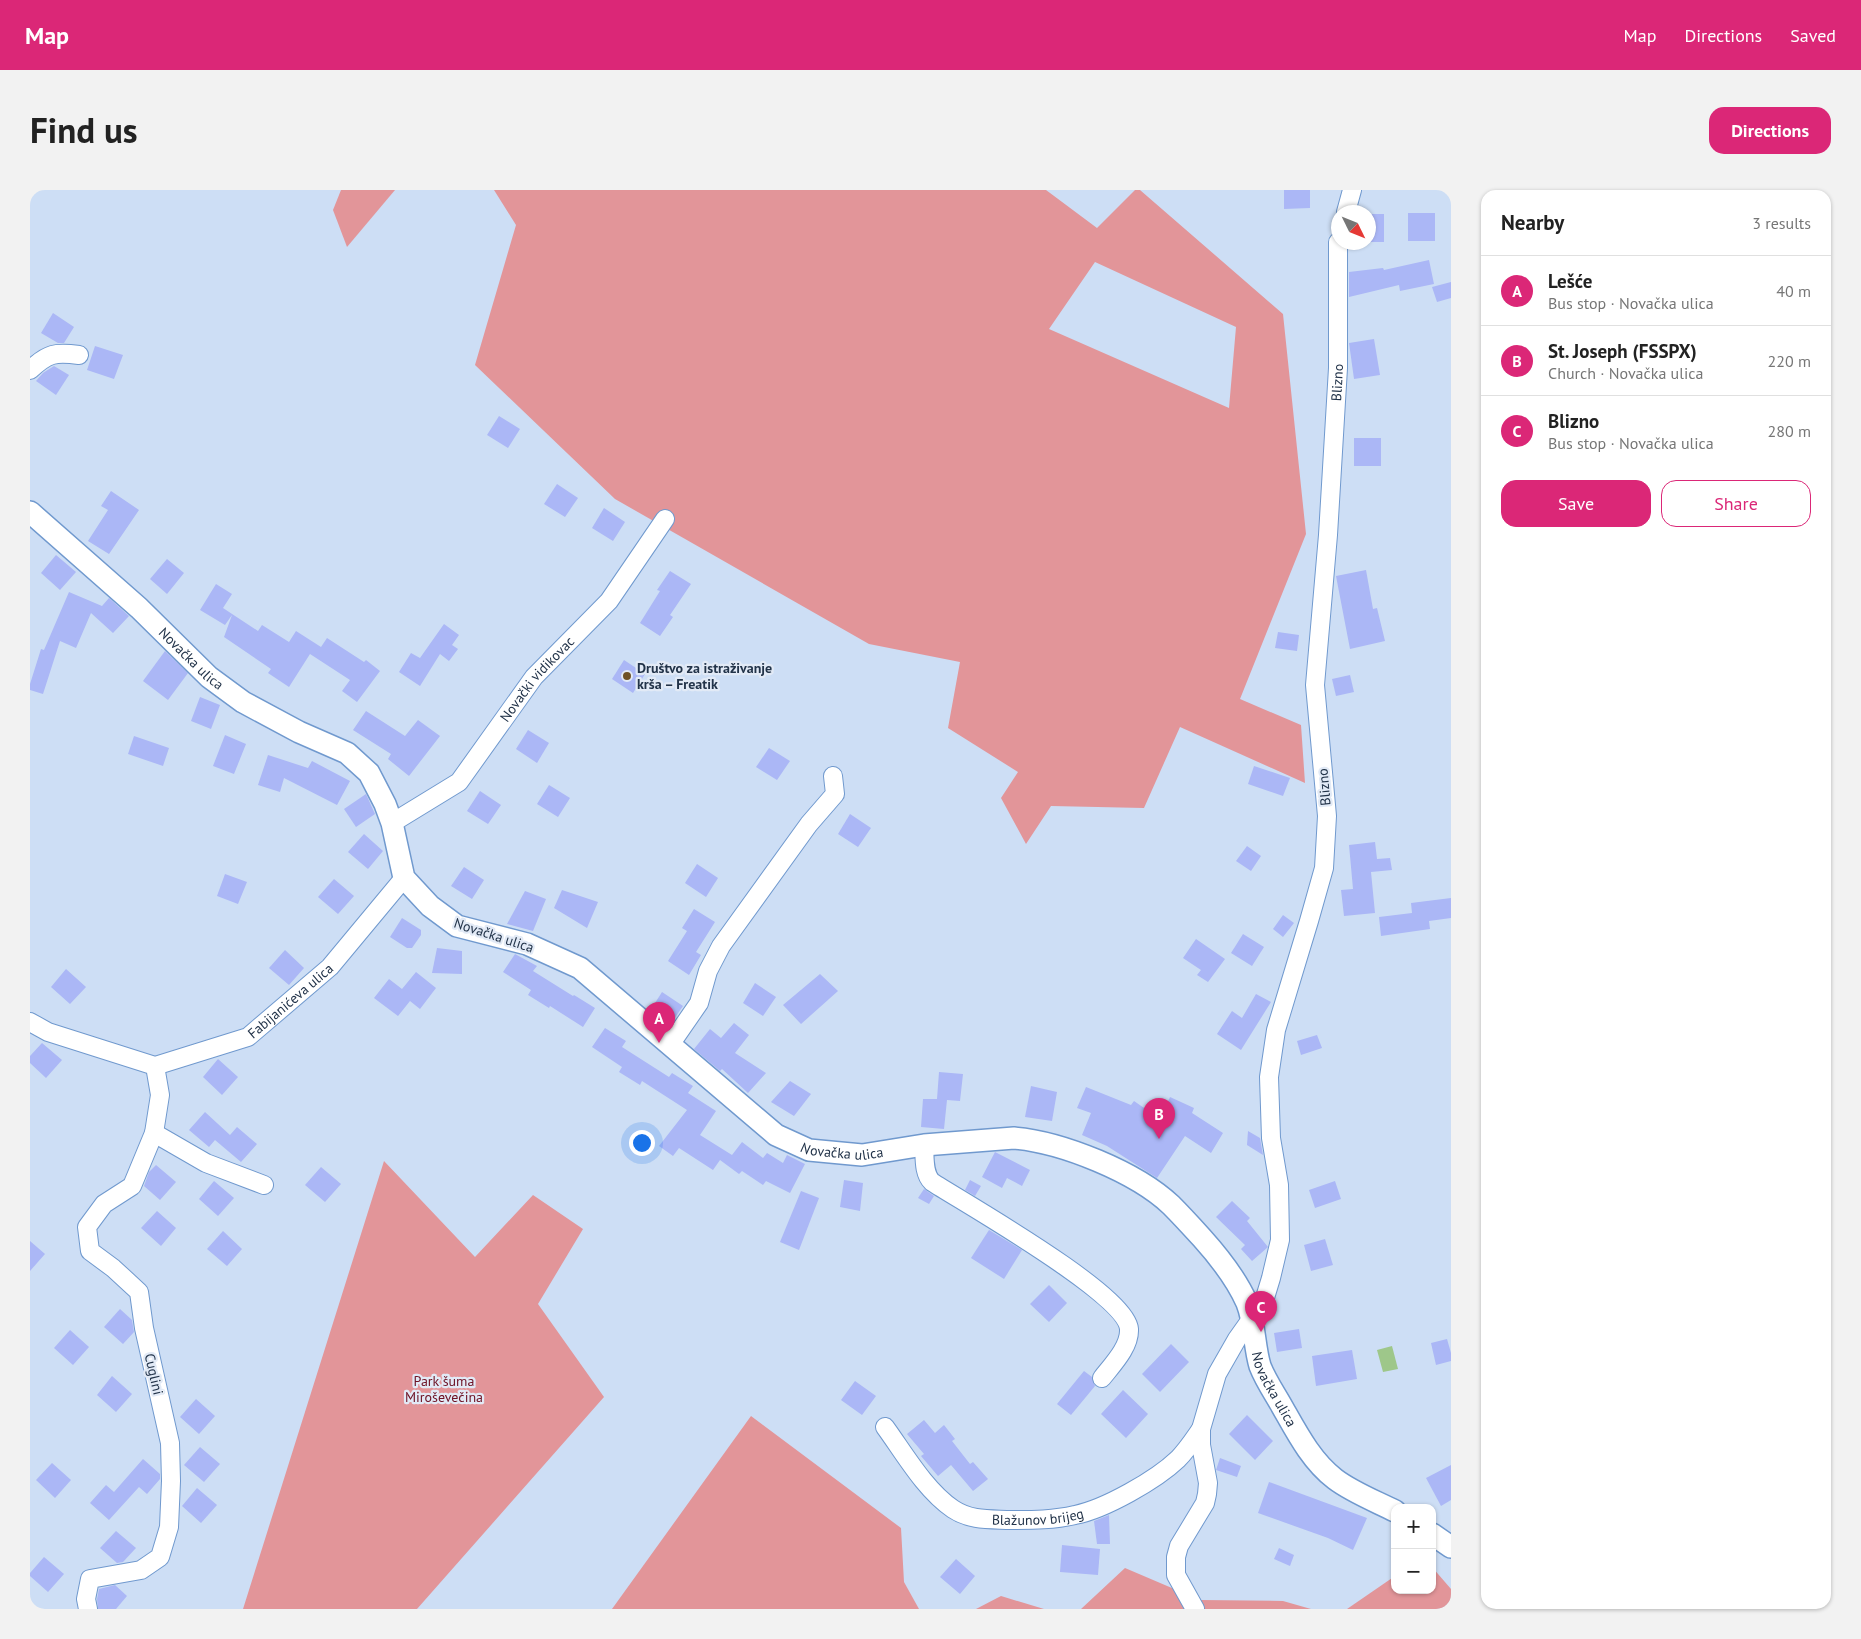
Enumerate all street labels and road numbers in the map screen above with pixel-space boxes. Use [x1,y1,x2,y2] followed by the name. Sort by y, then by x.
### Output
[1327,364,1347,402] street label: Blizno
[155,624,227,694] street label: Novačka ulica
[496,632,578,725] street label: Novački vidikovac
[1313,768,1335,806] street label: Blizno
[452,914,536,956] street label: Novačka ulica
[244,959,337,1042] street label: Fabijanićeva ulica
[798,1138,885,1164] street label: Novačka ulica
[1248,1350,1301,1430] street label: Novačka ulica
[140,1351,168,1397] street label: Cuglini
[992,1504,1086,1529] street label: Blažunov brijeg

